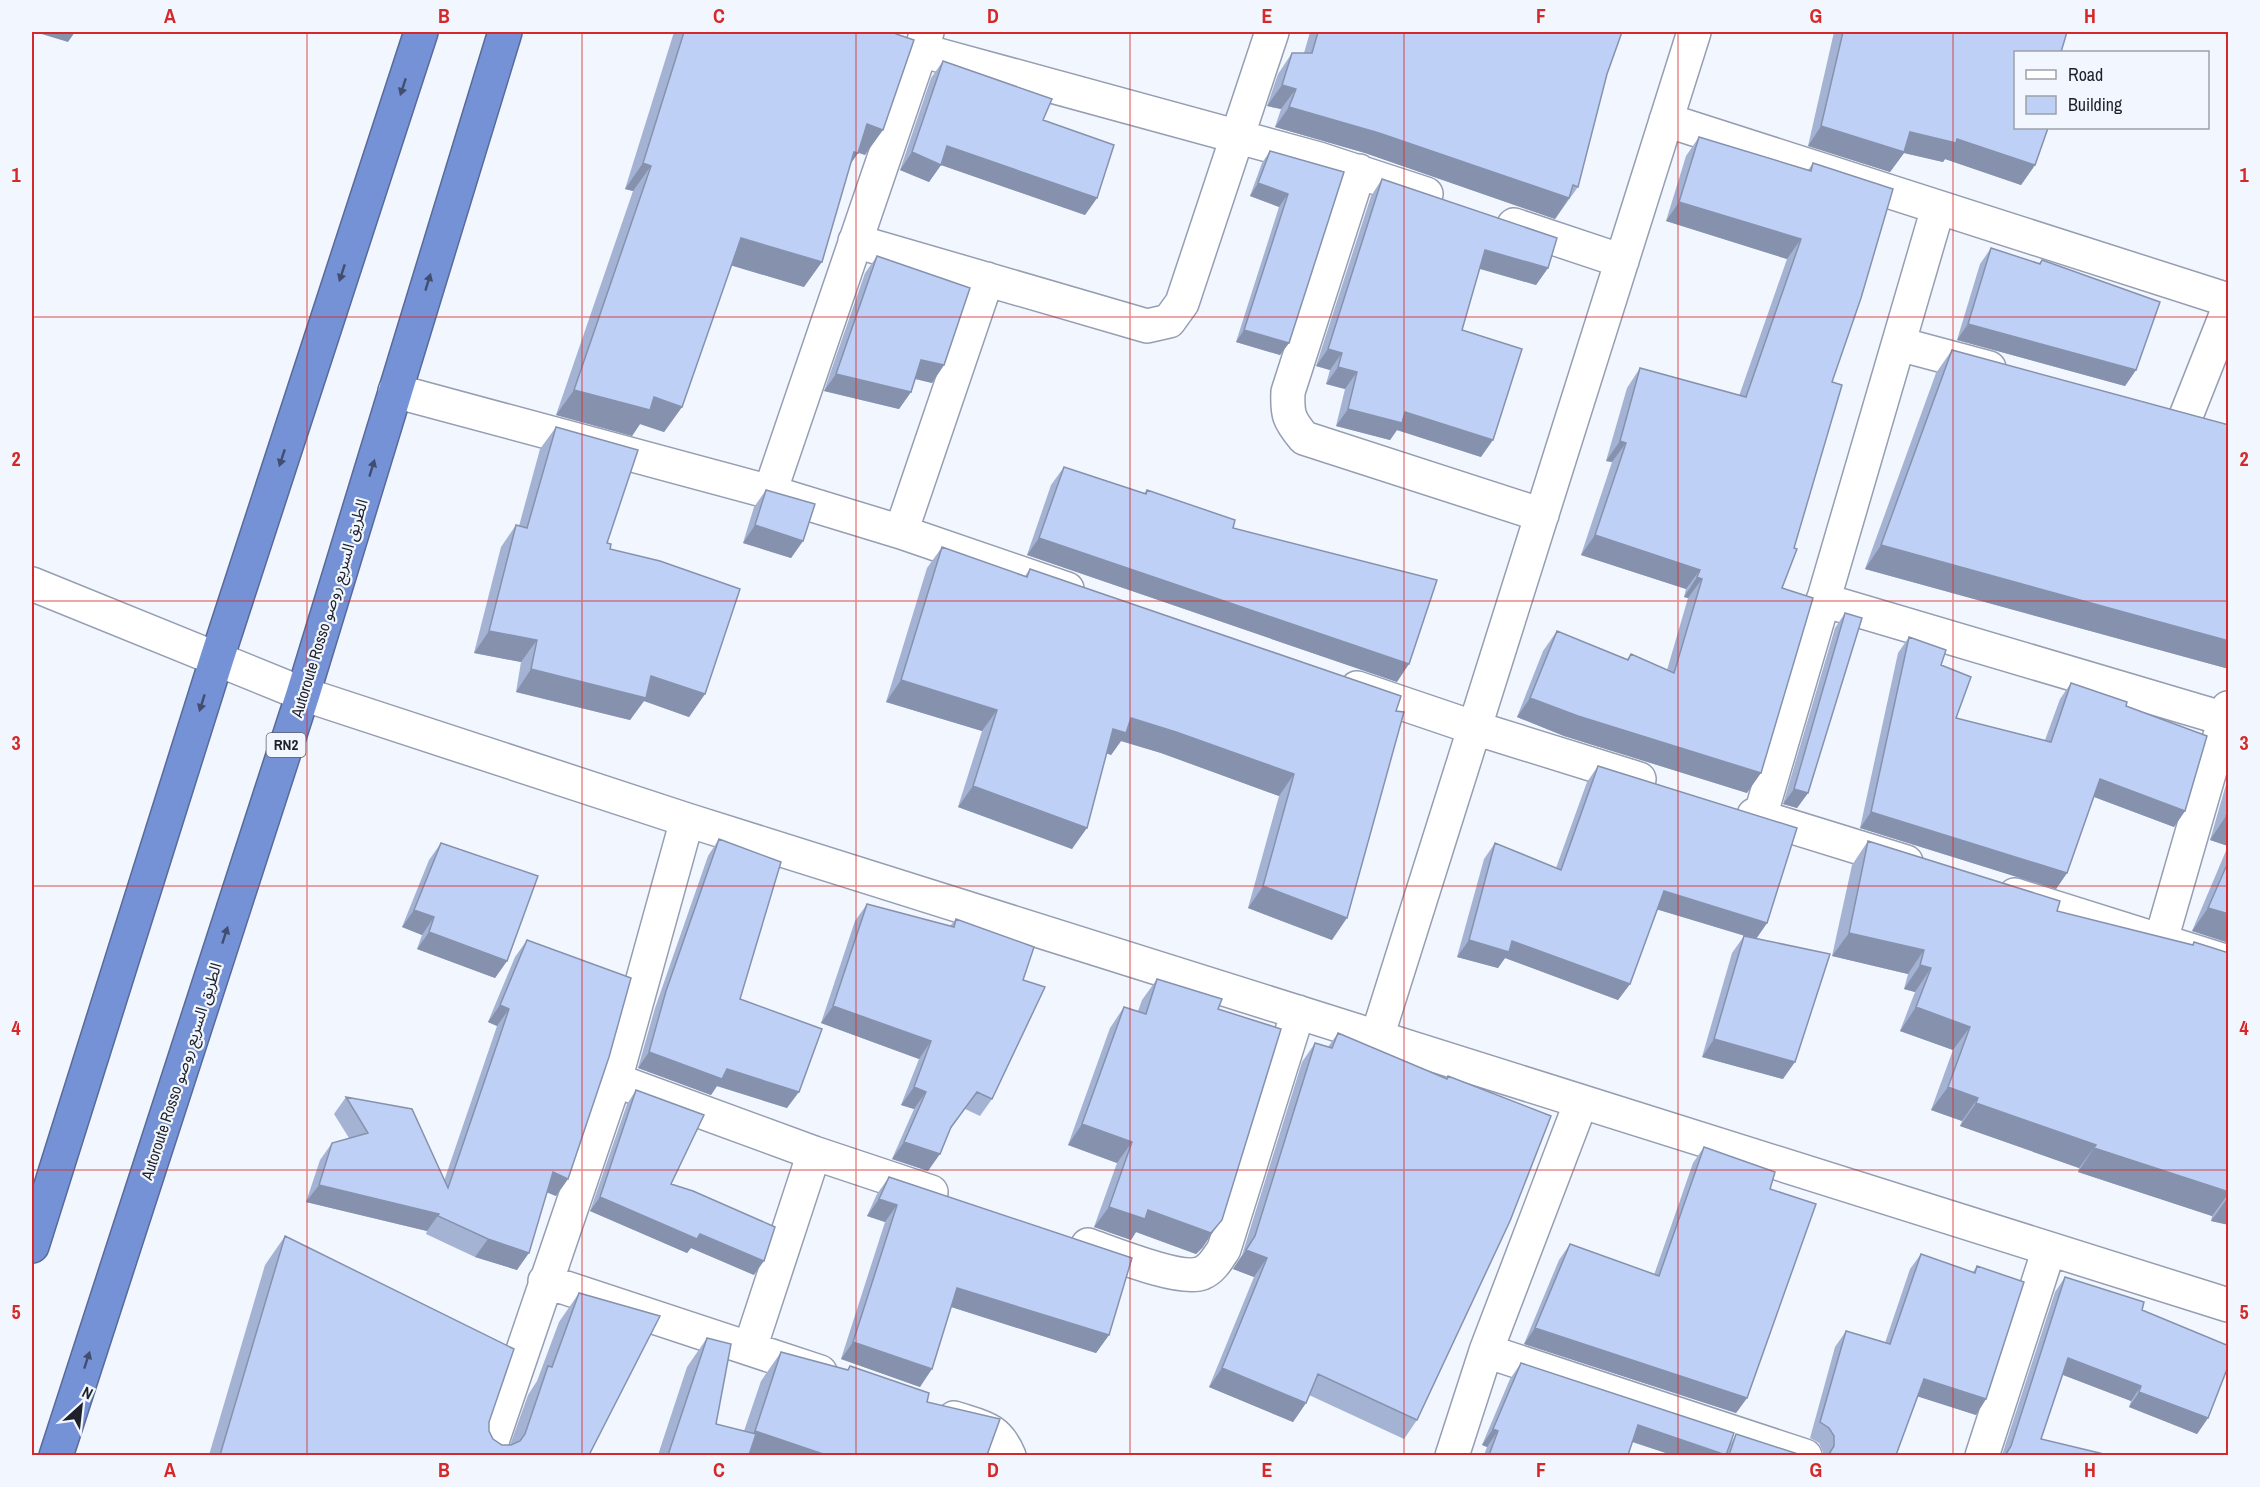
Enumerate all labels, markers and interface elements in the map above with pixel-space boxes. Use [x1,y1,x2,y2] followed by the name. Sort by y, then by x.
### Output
[164,2,176,29] text: A
[438,2,450,29] text: B
[713,2,725,29] text: C
[987,2,999,29] text: D
[1262,2,1273,29] text: E
[1536,2,1546,29] text: F
[1810,2,1822,29] text: G
[2084,2,2096,29] text: H
[2014,51,2209,129] legend
[2068,62,2103,87] text: Road
[397,78,407,96] one-way arrow
[2068,92,2123,117] text: Building
[11,161,21,188] text: 1
[2239,161,2249,188] text: 1
[337,264,346,282] one-way arrow
[424,273,433,291] one-way arrow
[11,445,21,472] text: 2
[2239,445,2249,472] text: 2
[277,449,286,467] one-way arrow
[367,459,377,477] one-way arrow
[285,496,375,721] street label: Autoroute Rosso الطريق السريع روصو
[197,694,207,712] one-way arrow
[11,729,21,756] text: 3
[2239,729,2249,756] text: 3
[266,733,306,757] road number: RN2
[221,926,230,944] one-way arrow
[135,960,228,1184] street label: Autoroute Rosso الطريق السريع روصو
[11,1014,21,1041] text: 4
[2239,1014,2249,1041] text: 4
[11,1298,21,1325] text: 5
[2239,1298,2249,1325] text: 5
[83,1351,92,1369] one-way arrow
[51,1376,111,1436] north arrow
[79,1381,97,1405] text: N
[164,1456,176,1483] text: A
[438,1456,450,1483] text: B
[713,1456,725,1483] text: C
[987,1456,999,1483] text: D
[1262,1456,1273,1483] text: E
[1536,1456,1546,1483] text: F
[1810,1456,1822,1483] text: G
[2084,1456,2096,1483] text: H

